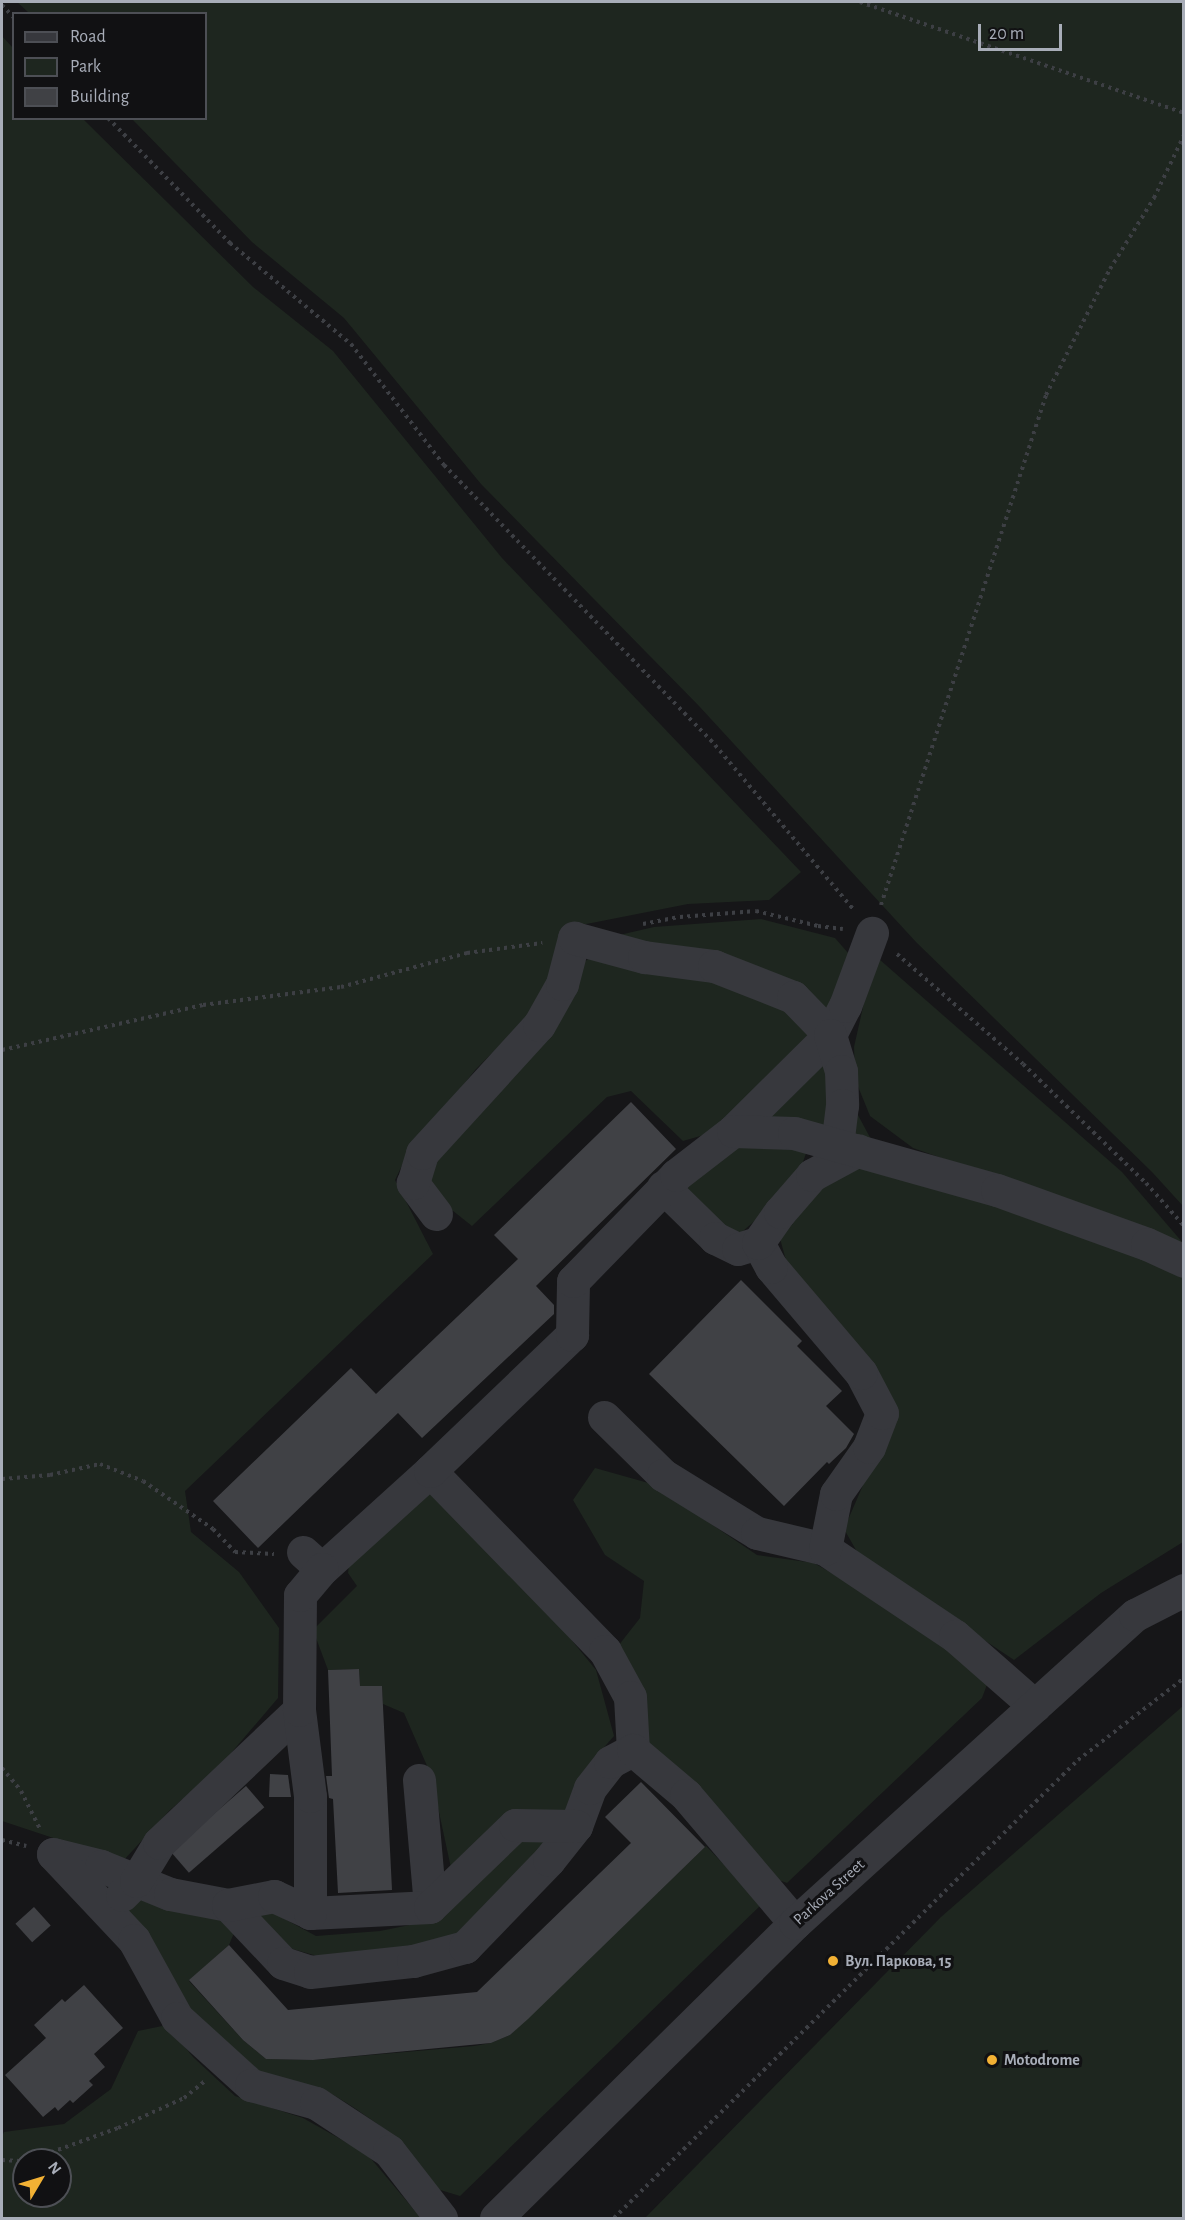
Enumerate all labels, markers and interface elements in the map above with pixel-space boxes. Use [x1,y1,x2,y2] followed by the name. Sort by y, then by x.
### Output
[12,12,207,120] legend
[981,12,1065,50] scale bar
[989,25,1024,43] text: 20 m
[70,28,106,46] text: Road
[70,58,101,76] text: Park
[70,88,129,106] text: Building
[789,1855,869,1929] street label: Parkova Street
[845,1951,951,1971] place label: Вул. Паркова, 15
[826,1954,840,1968] marker: Вул. Паркова, 15
[1004,2050,1080,2070] place label: Motodrome
[985,2053,999,2067] marker: Motodrome
[12,2148,72,2208] north arrow
[45,2159,64,2177] text: N

